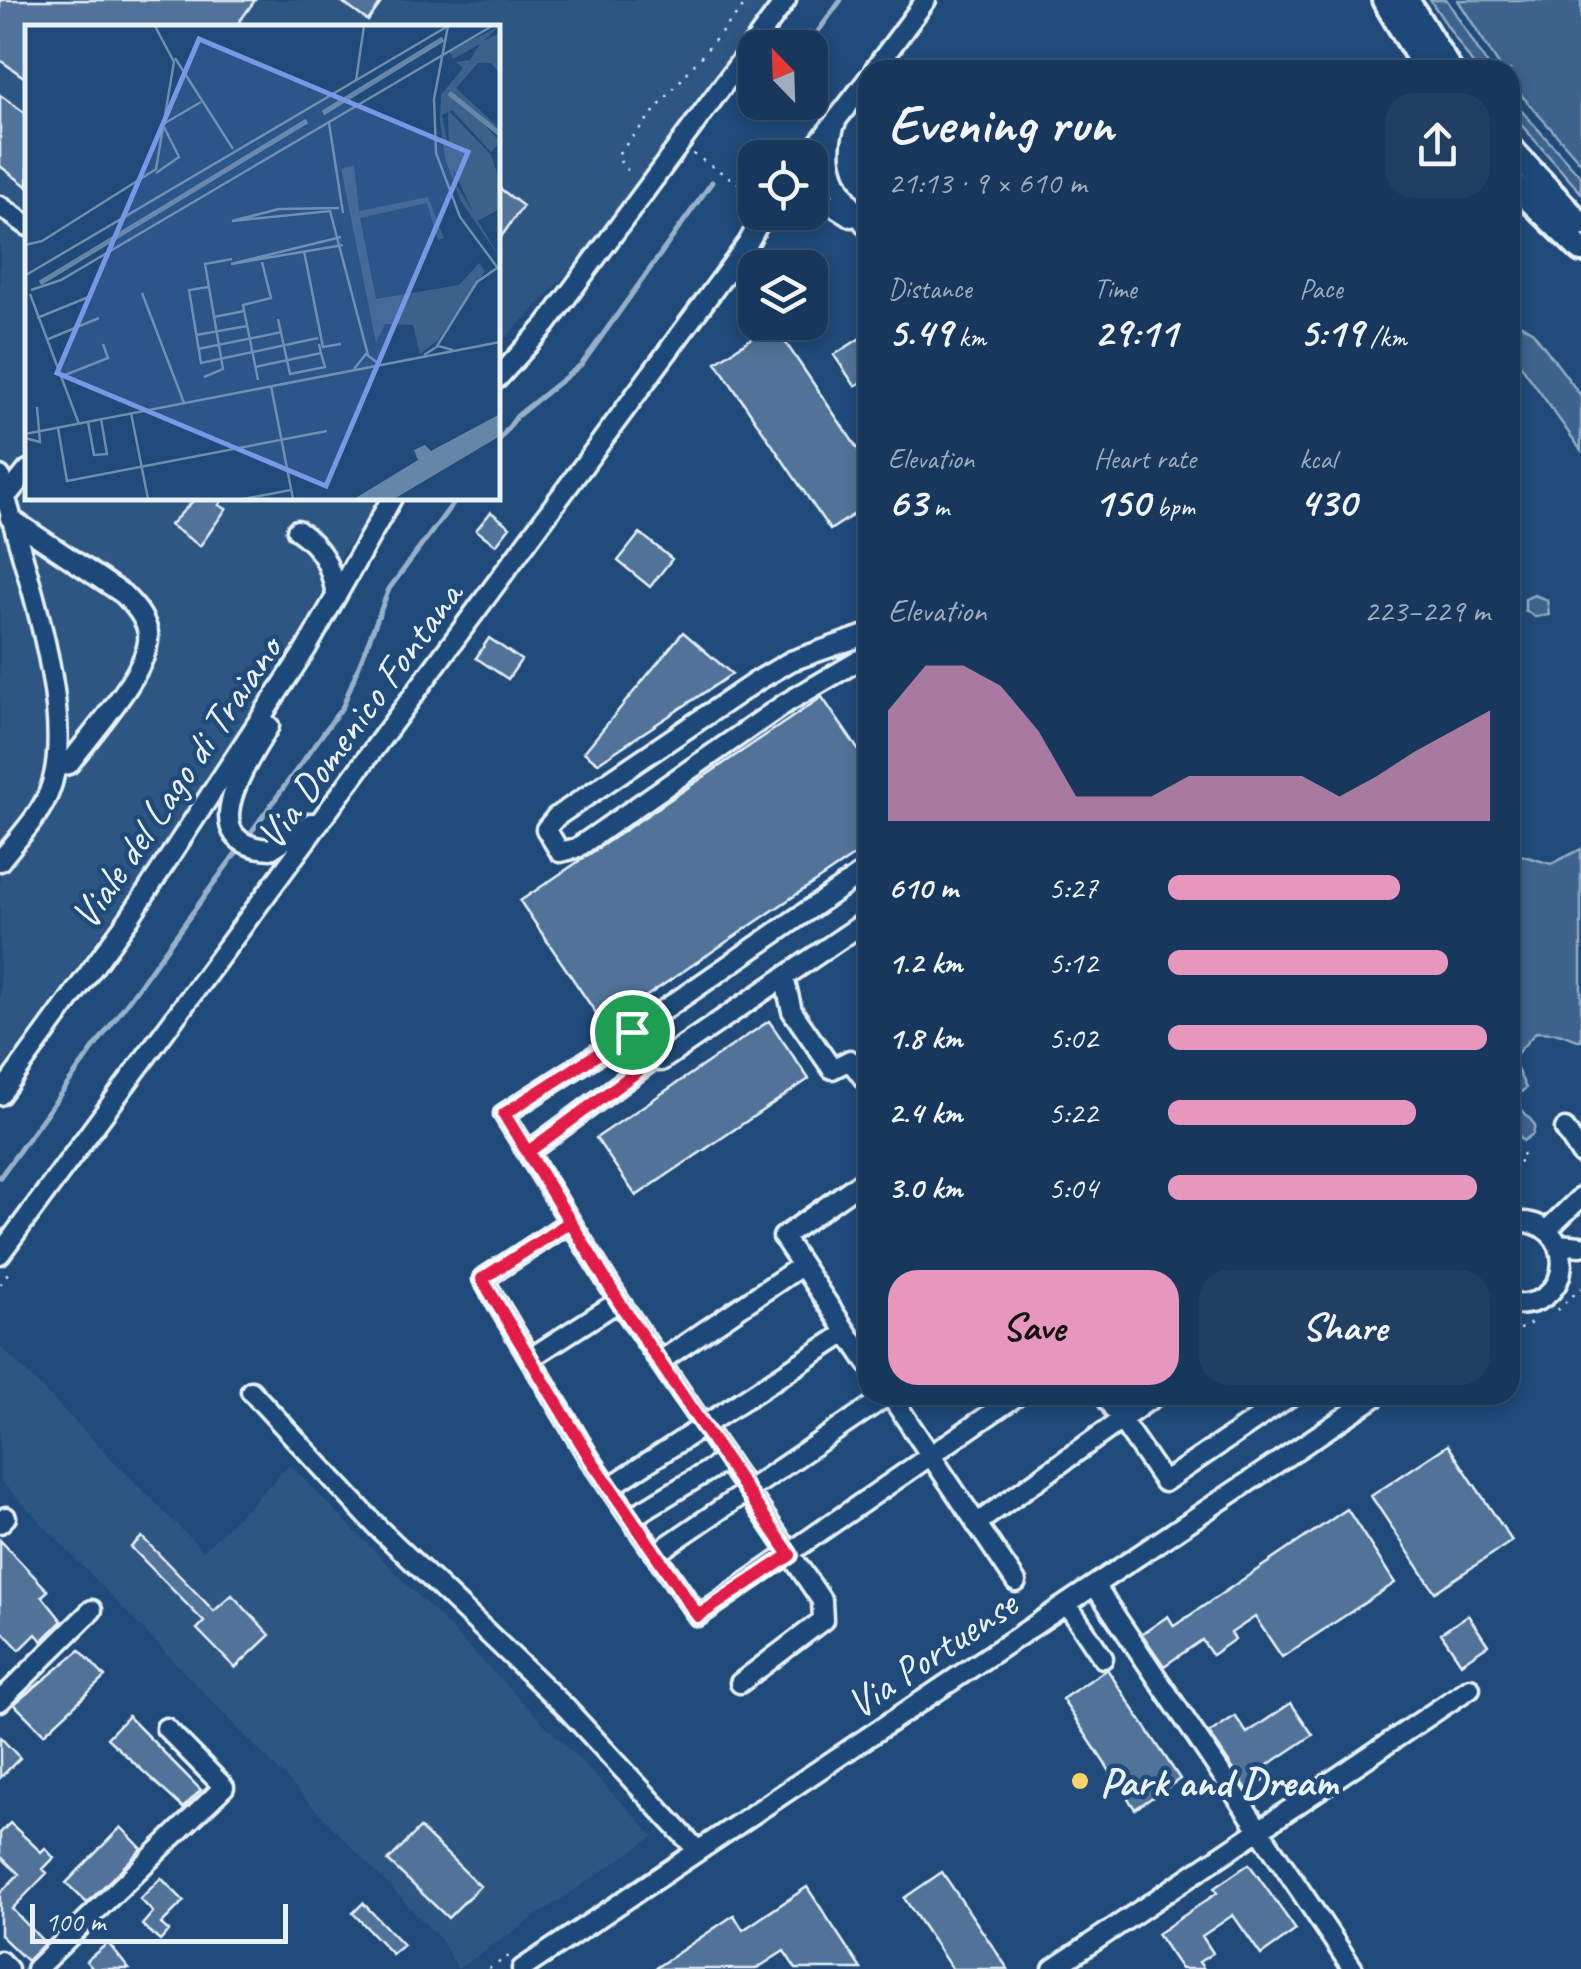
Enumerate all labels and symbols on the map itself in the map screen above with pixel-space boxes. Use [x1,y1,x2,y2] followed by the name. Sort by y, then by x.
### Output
[25,25,500,500] inset map
[738,30,828,120] north arrow
[244,569,476,860] street label: Via Domenico Fontana
[59,623,296,939] street label: Viale del Lago di Traiano
[590,990,675,1075] pin
[836,1577,1029,1731] street label: Via Portuense
[1100,1756,1340,1809] place label: Park and Dream
[1069,1770,1091,1792] marker: Park and Dream
[30,1899,288,1944] scale bar

